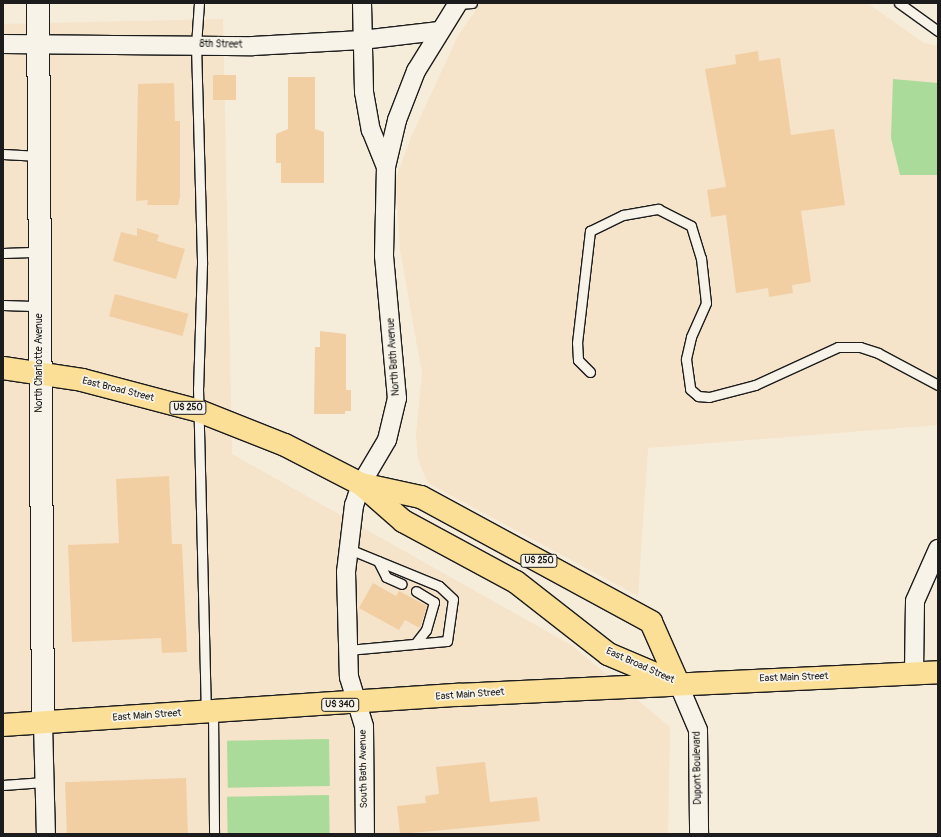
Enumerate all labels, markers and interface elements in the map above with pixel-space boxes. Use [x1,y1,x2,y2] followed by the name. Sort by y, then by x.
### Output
[199,39,243,51] street label: 8th Street
[34,313,46,413] street label: North Charlotte Avenue
[385,318,403,396] street label: North Bath Avenue
[81,375,155,405] street label: East Broad Street
[169,401,207,415] road number: US 250
[520,554,558,568] road number: US 250
[604,646,676,686] street label: East Broad Street
[759,671,829,685] street label: East Main Street
[435,687,505,703] street label: East Main Street
[321,698,359,712] road number: US 340
[112,708,182,724] street label: East Main Street
[357,730,371,808] street label: South Bath Avenue
[691,731,705,805] street label: Dupont Boulevard

